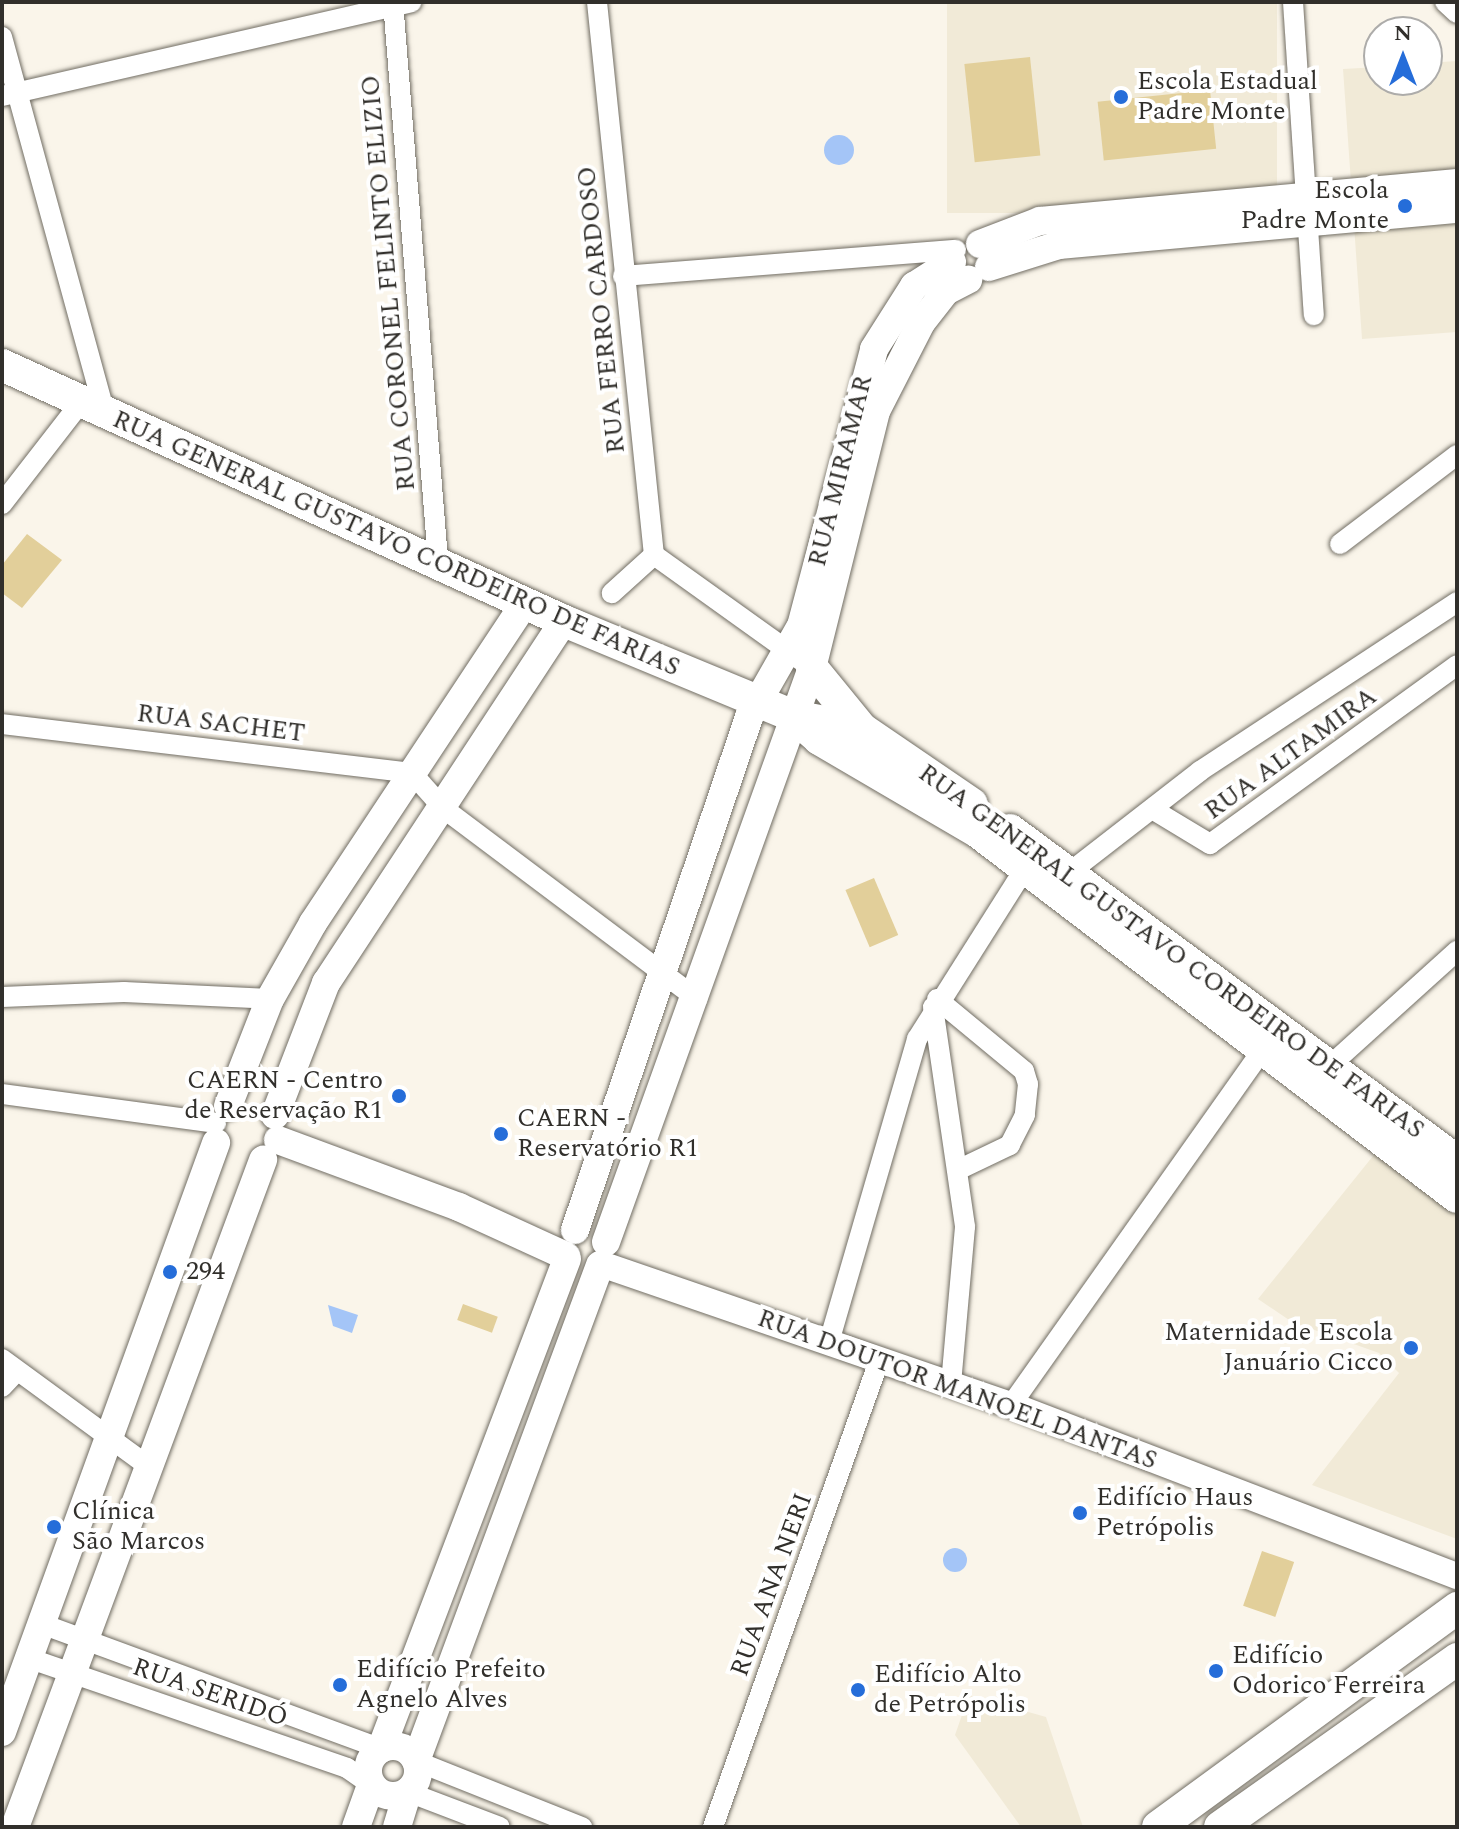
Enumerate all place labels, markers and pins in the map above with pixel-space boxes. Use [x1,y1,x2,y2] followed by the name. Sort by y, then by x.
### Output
[1137,66,1318,128] place label: Escola Estadual Padre Monte
[1112,88,1130,106] marker: Escola Estadual Padre Monte
[1240,175,1389,236] place label: Escola Padre Monte
[1396,197,1414,215] marker: Escola Padre Monte
[184,1065,383,1126] place label: CAERN - Centro de Reservação R1
[390,1087,408,1105] marker: CAERN - Centro de Reservação R1
[517,1103,699,1164] place label: CAERN - Reservatório R1
[492,1125,510,1143] marker: CAERN - Reservatório R1
[186,1256,225,1288] place label: 294
[161,1263,179,1281] marker: 294
[1164,1317,1393,1378] place label: Maternidade Escola Januário Cicco
[1400,1337,1422,1359] marker: Maternidade Escola Januário Cicco
[1096,1482,1253,1544] place label: Edifício Haus Petrópolis
[72,1496,205,1558] place label: Clínica São Marcos
[1071,1504,1089,1522] marker: Edifício Haus Petrópolis
[43,1516,65,1538] marker: Clínica São Marcos
[1232,1640,1425,1702] place label: Edifício Odorico Ferreira
[356,1654,546,1716] place label: Edifício Prefeito Agnelo Alves
[874,1659,1026,1720] place label: Edifício Alto de Petrópolis
[1207,1662,1225,1680] marker: Edifício Odorico Ferreira
[331,1676,349,1694] marker: Edifício Prefeito Agnelo Alves
[849,1681,867,1699] marker: Edifício Alto de Petrópolis

